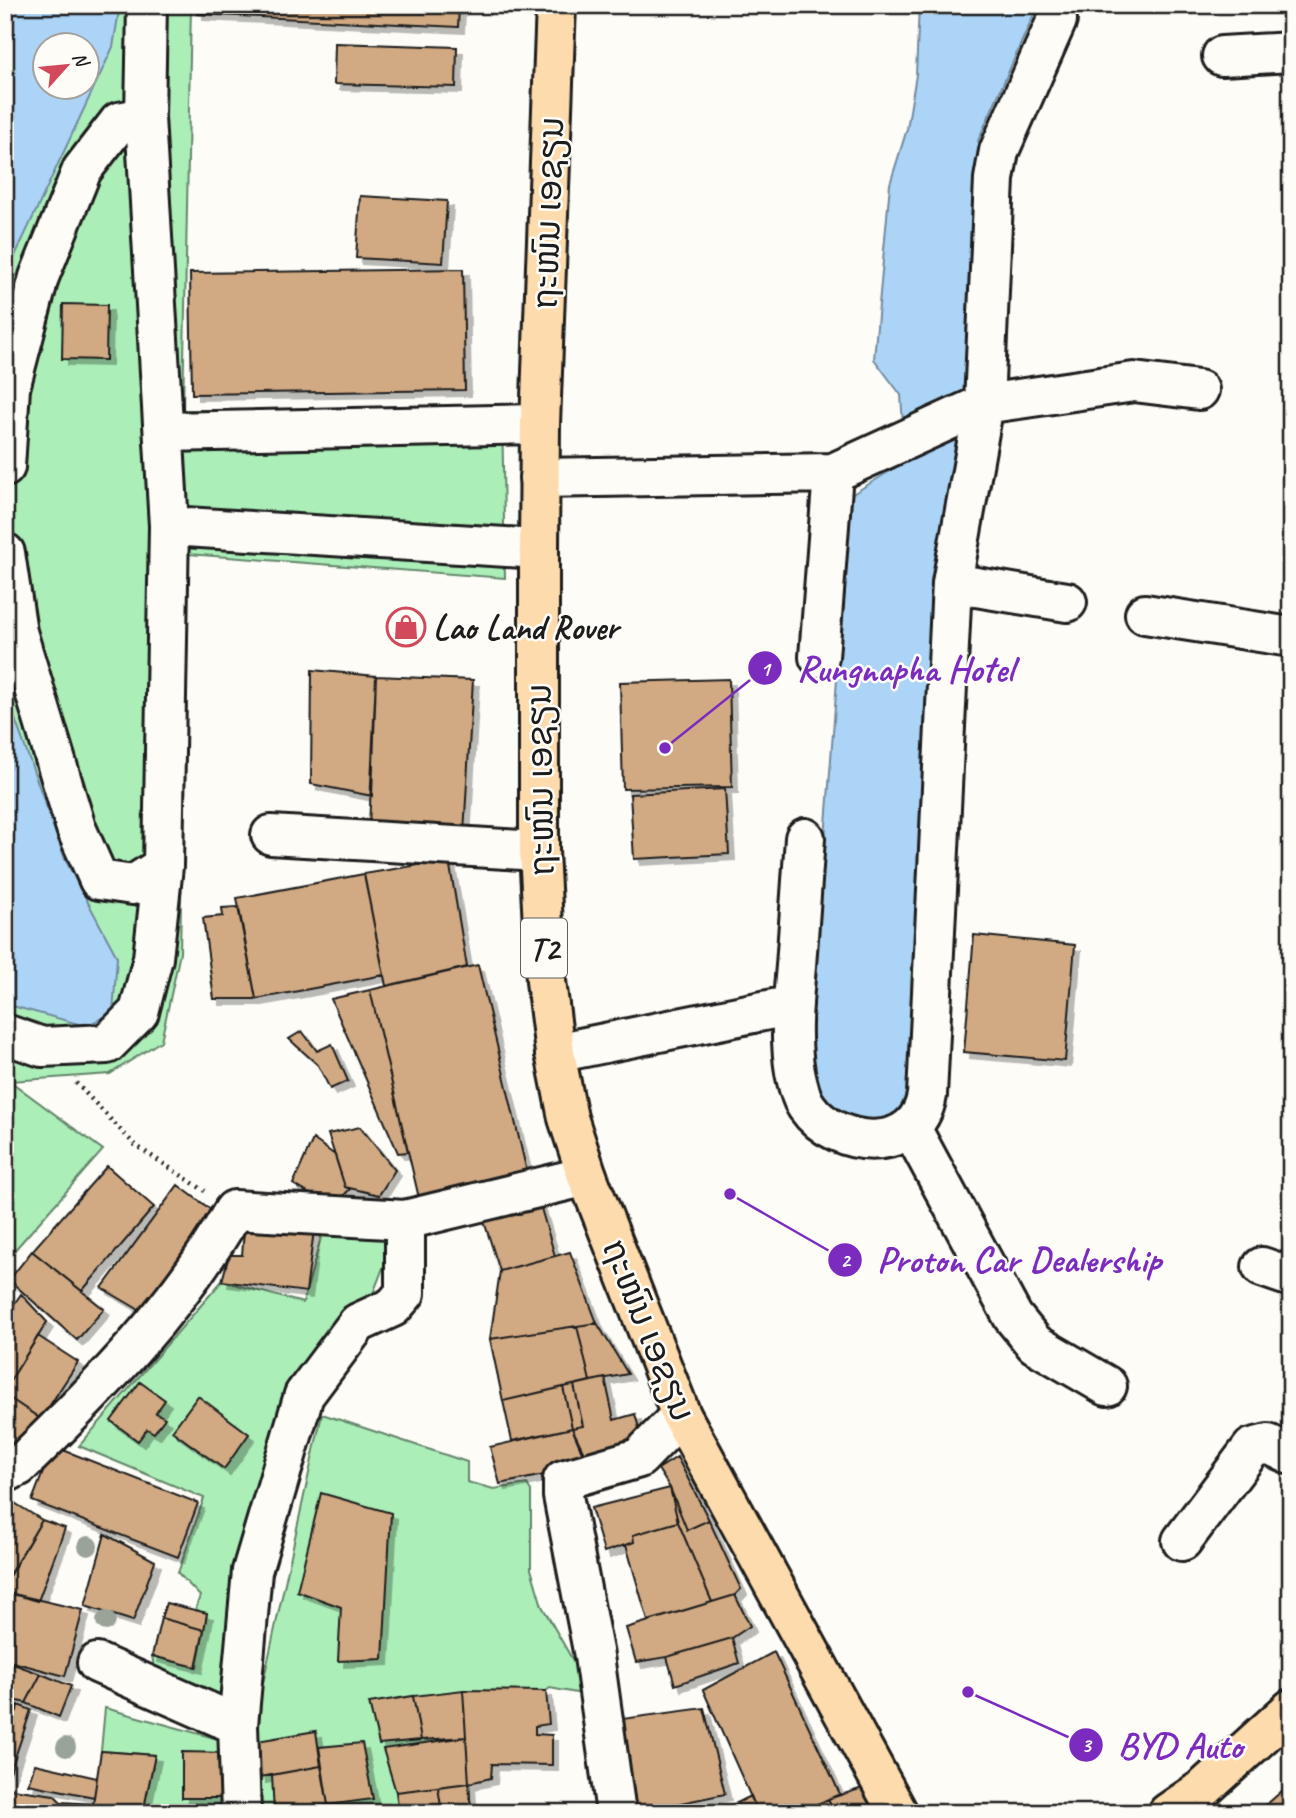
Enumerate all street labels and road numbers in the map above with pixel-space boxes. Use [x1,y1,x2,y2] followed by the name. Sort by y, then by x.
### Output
[523,116,574,310] street label: ຖະໜົນ ເອຊຽນ
[516,683,565,877] street label: ຖະໜົນ ເອຊຽນ
[521,918,567,978] road number: T2
[591,1232,706,1428] street label: ຖະໜົນ ເອຊຽນ

